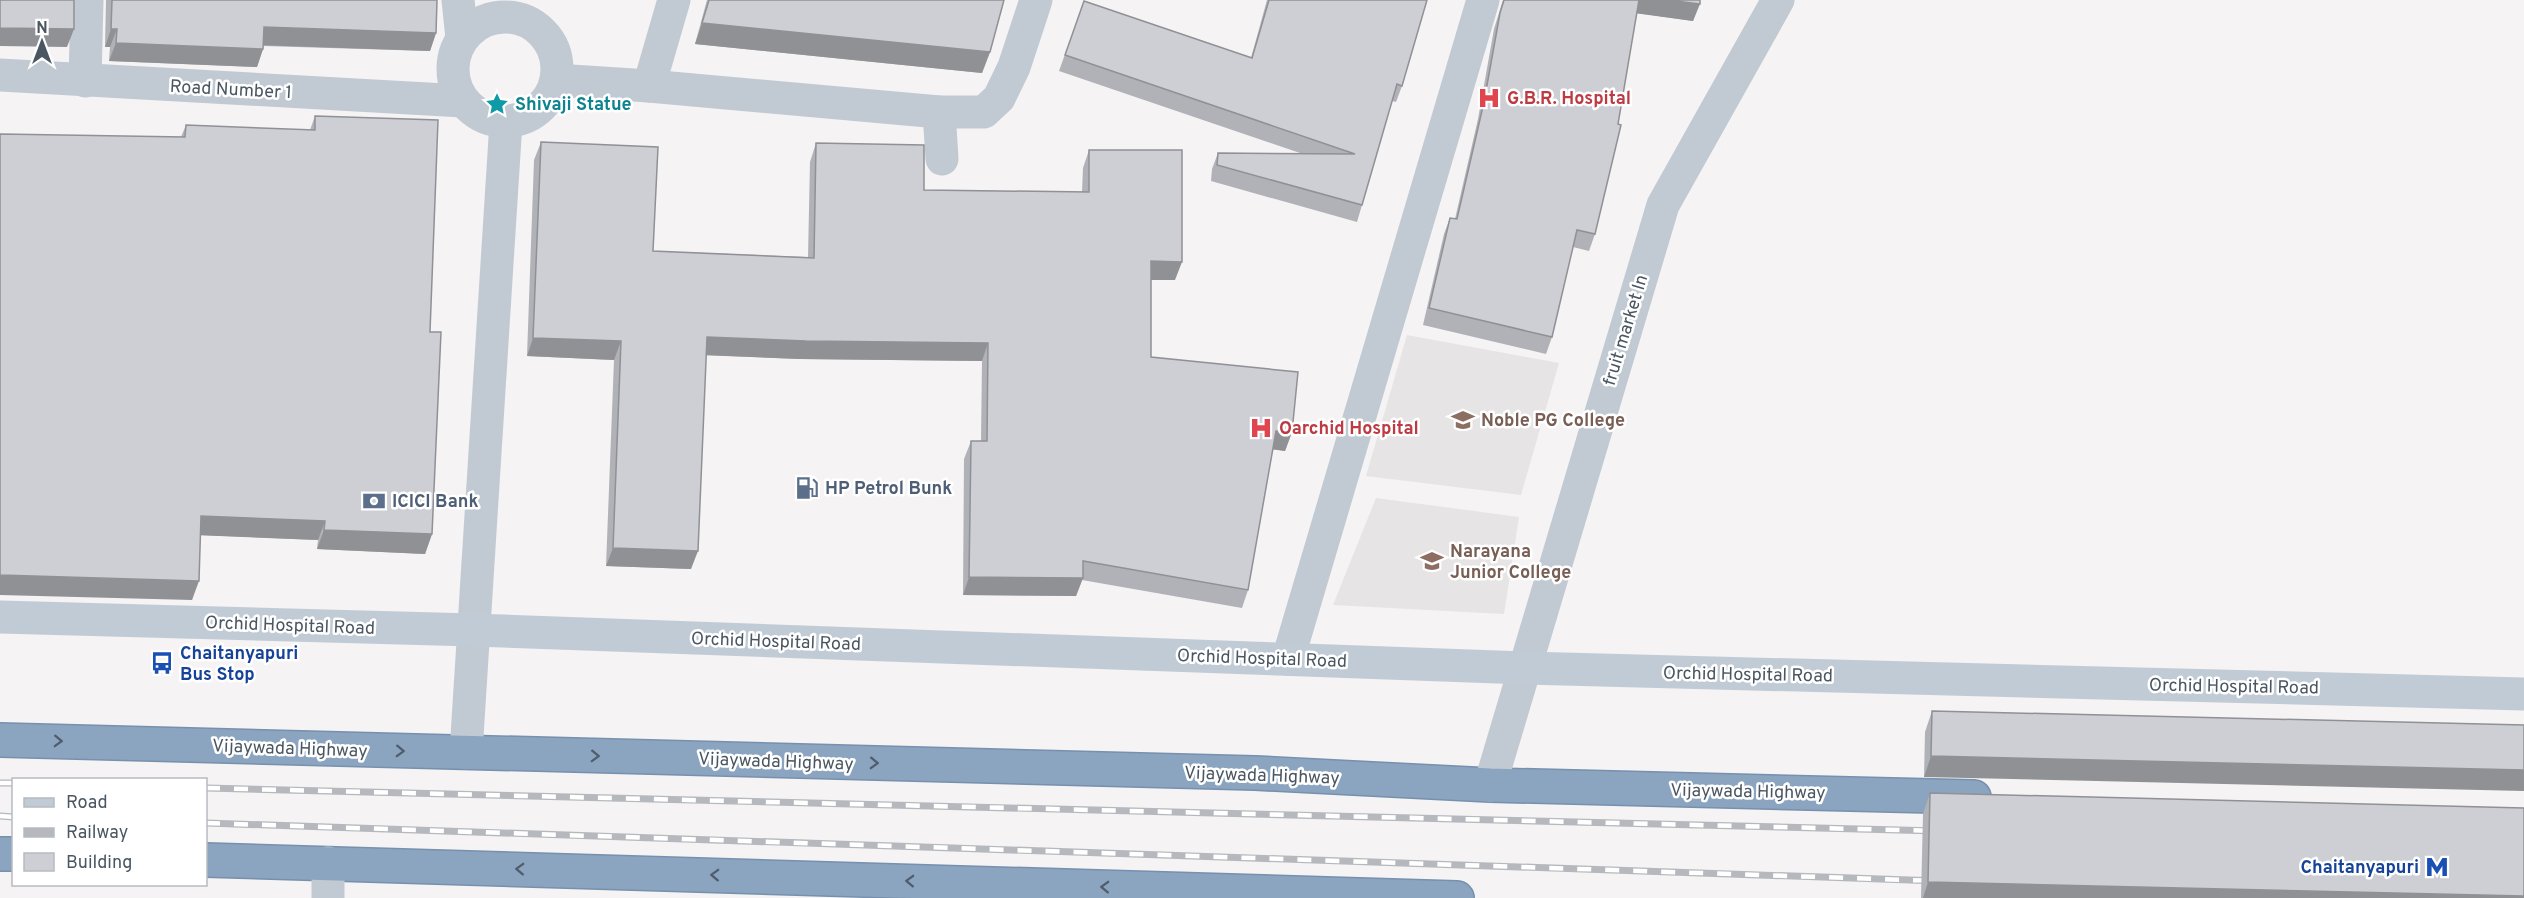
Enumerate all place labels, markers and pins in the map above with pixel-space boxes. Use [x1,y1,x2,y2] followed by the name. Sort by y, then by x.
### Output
[1476,85,1502,111] hospital icon: G.B.R. Hospital
[1507,88,1631,111] place label: G.B.R. Hospital
[484,91,510,117] place icon: Shivaji Statue
[515,94,631,117] place label: Shivaji Statue
[1450,407,1476,433] school or university icon: Noble PG College
[1481,410,1625,433] place label: Noble PG College
[1248,415,1274,441] hospital icon: Oarchid Hospital
[1279,418,1419,441] place label: Oarchid Hospital
[794,475,820,501] fuel station icon: HP Petrol Bunk
[825,478,952,501] place label: HP Petrol Bunk
[361,488,387,514] bank icon: ICICI Bank
[392,491,479,514] place label: ICICI Bank
[1450,541,1571,585] place label: Narayana Junior College
[1419,548,1445,574] school or university icon: Narayana Junior College
[180,643,298,687] place label: Chaitanyapuri Bus Stop
[149,650,175,676] bus stop icon: Chaitanyapuri Bus Stop
[2424,854,2450,880] metro station icon: Chaitanyapuri
[2301,857,2419,880] place label: Chaitanyapuri

